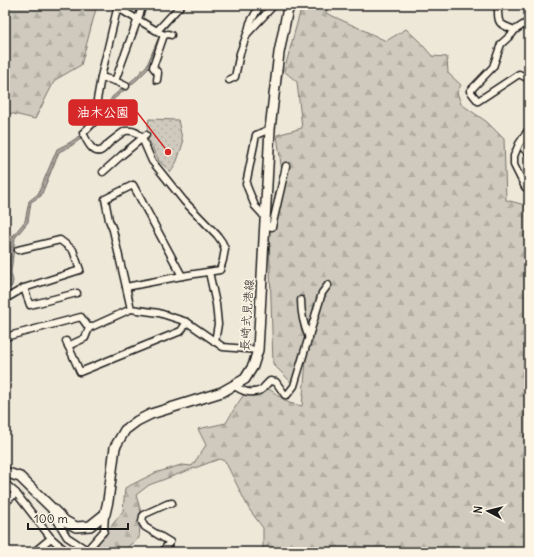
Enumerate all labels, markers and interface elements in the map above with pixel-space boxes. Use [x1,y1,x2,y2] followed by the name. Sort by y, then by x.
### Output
[69,100,137,125] callout: 油木公園
[77,104,129,121] text: 油木公園
[237,279,256,351] street label: 長崎式見港線
[468,491,508,531] north arrow
[28,505,128,531] scale bar
[471,505,485,514] text: N
[34,511,68,526] text: 100 m

